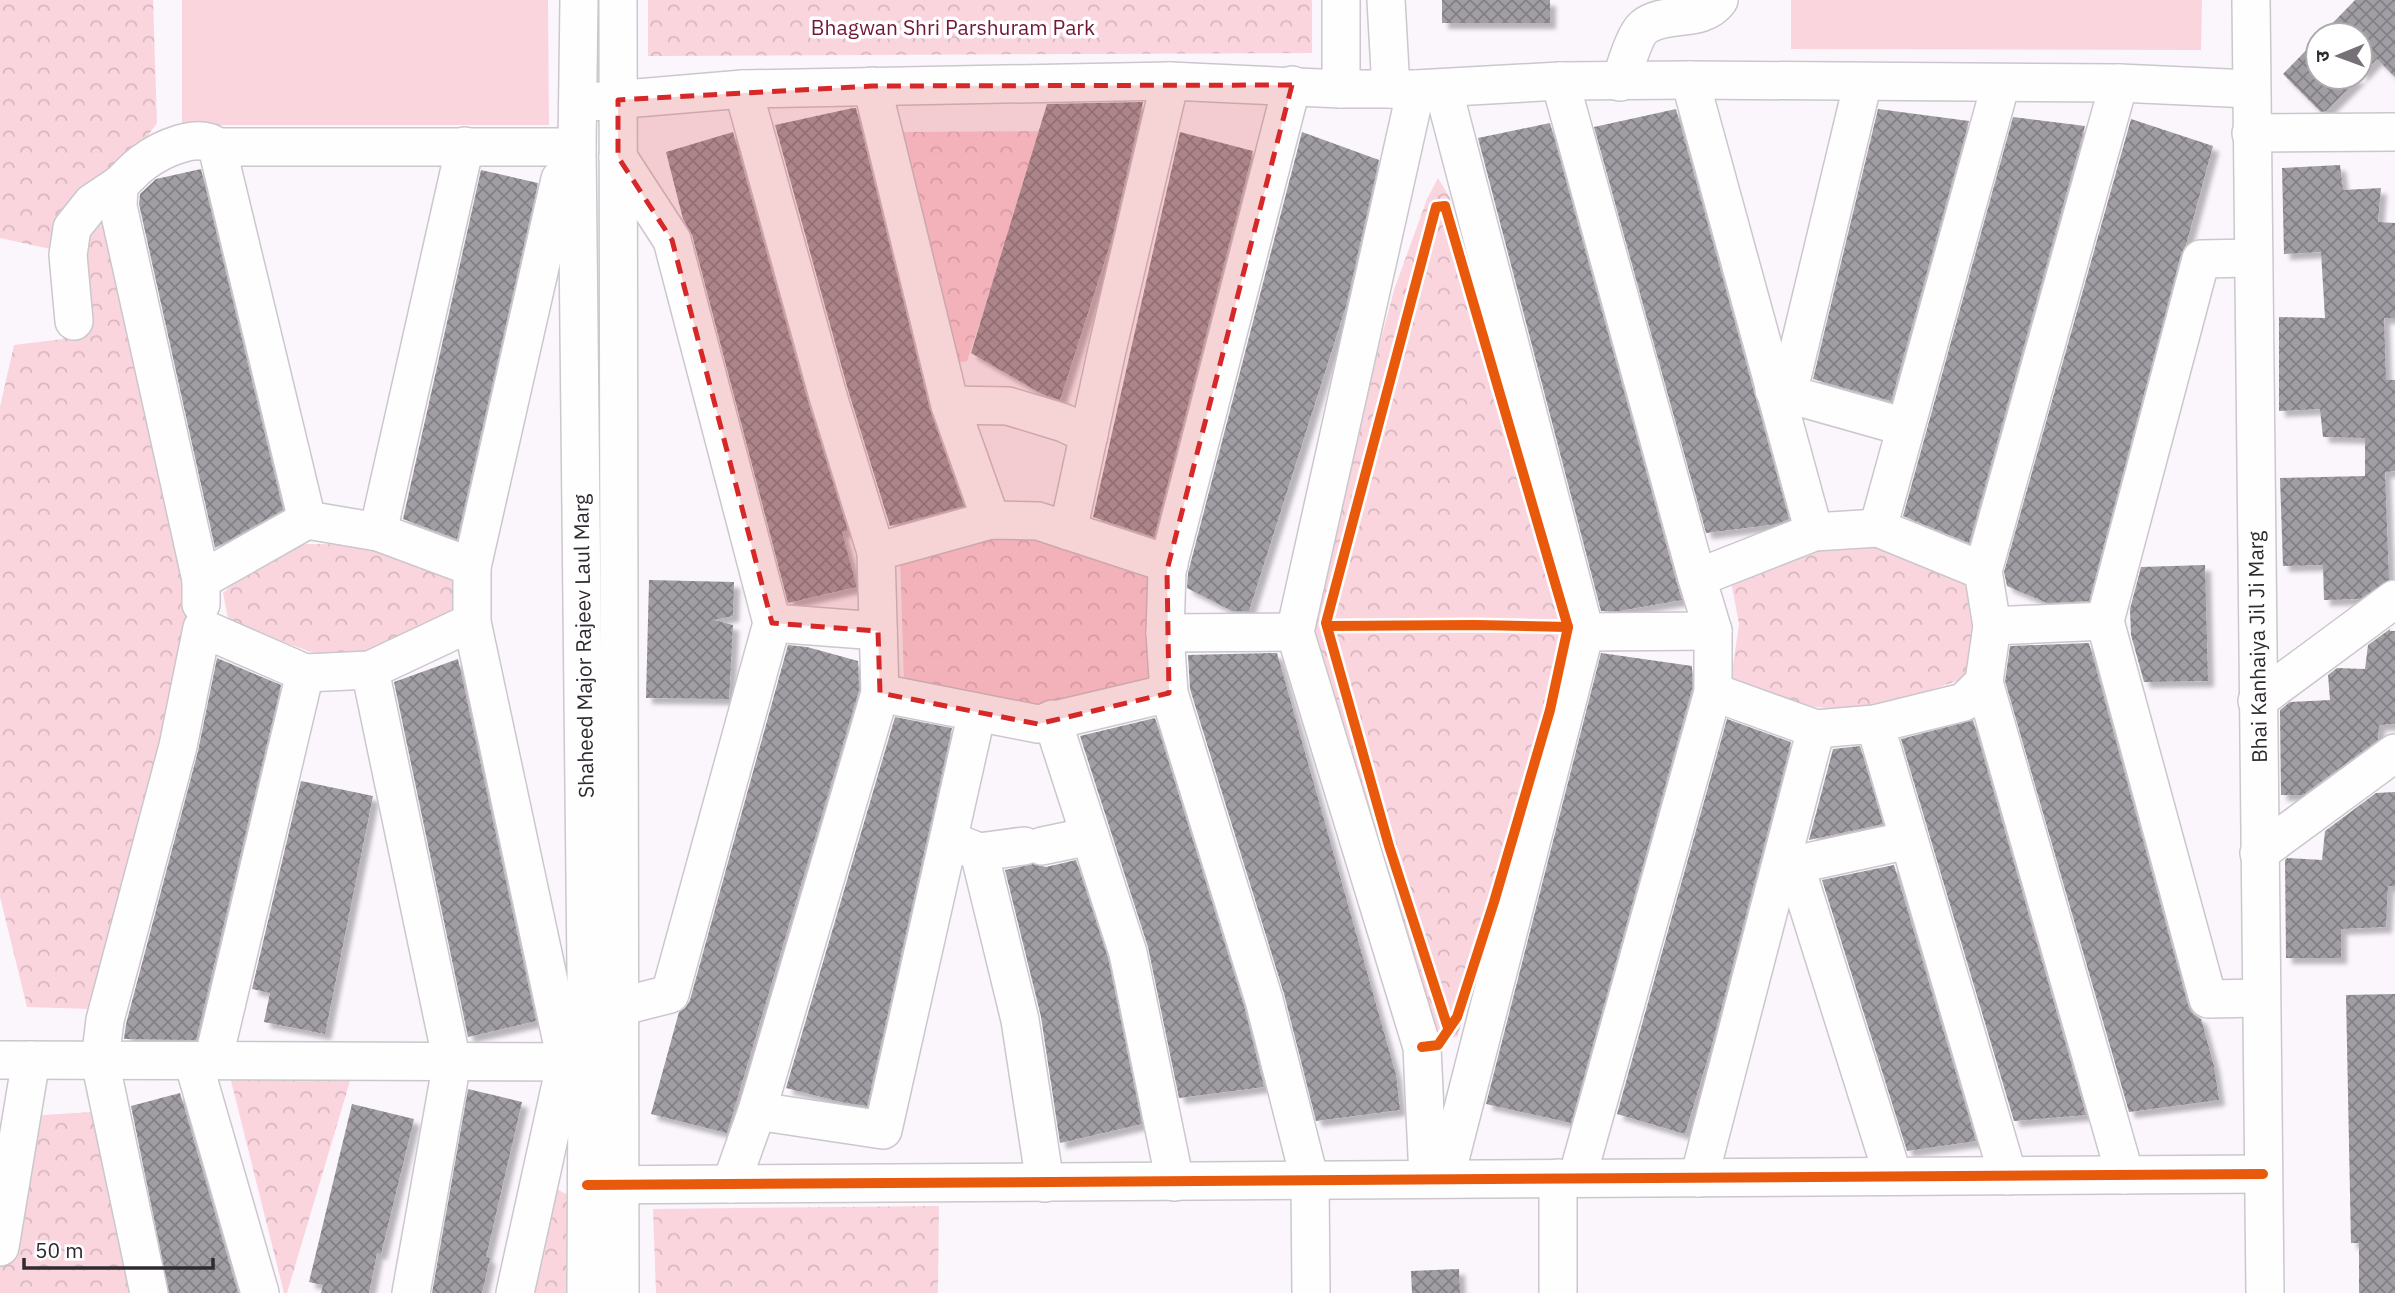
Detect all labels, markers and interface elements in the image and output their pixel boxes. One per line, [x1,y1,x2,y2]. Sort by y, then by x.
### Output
park label: Bhagwan Shri Parshuram Park [811,13,1095,41]
north arrow [2304,21,2374,91]
text: उ [2310,50,2334,62]
street label: Shaheed Major Rajeev Laul Marg [566,494,600,798]
street label: Bhai Kanhaiya Jil Ji Marg [2241,531,2273,763]
scale bar [24,1226,214,1270]
text: 50 m [35,1236,84,1264]

